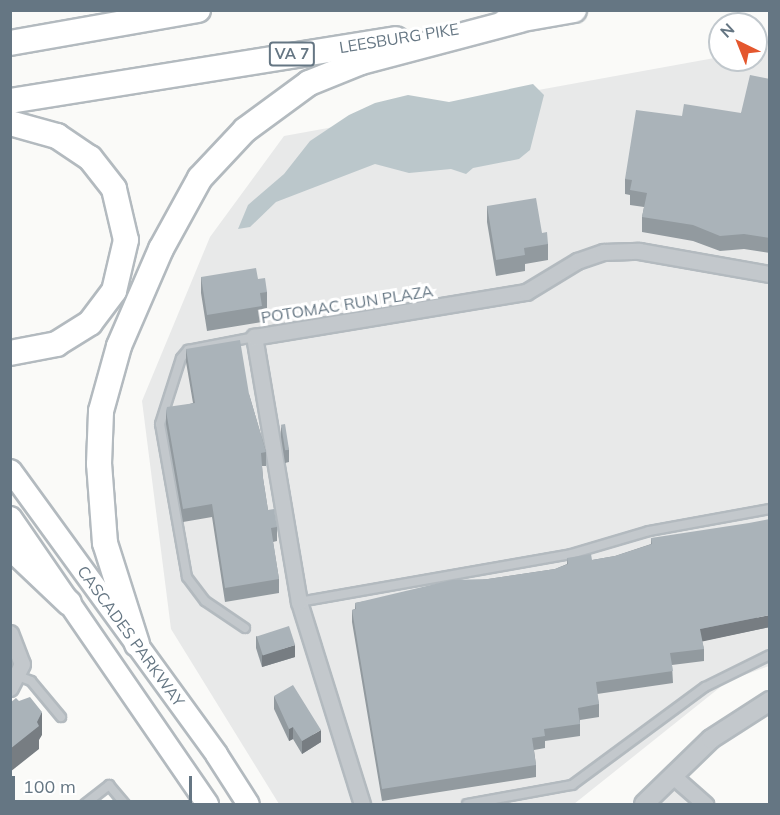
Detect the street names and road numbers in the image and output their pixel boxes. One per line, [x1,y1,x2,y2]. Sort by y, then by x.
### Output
street label: LEESBURG PIKE [338,19,460,57]
road number: VA 7 [268,42,316,66]
street label: POTOMAC RUN PLAZA [260,281,434,327]
street label: CASCADES PARKWAY [73,562,189,710]

